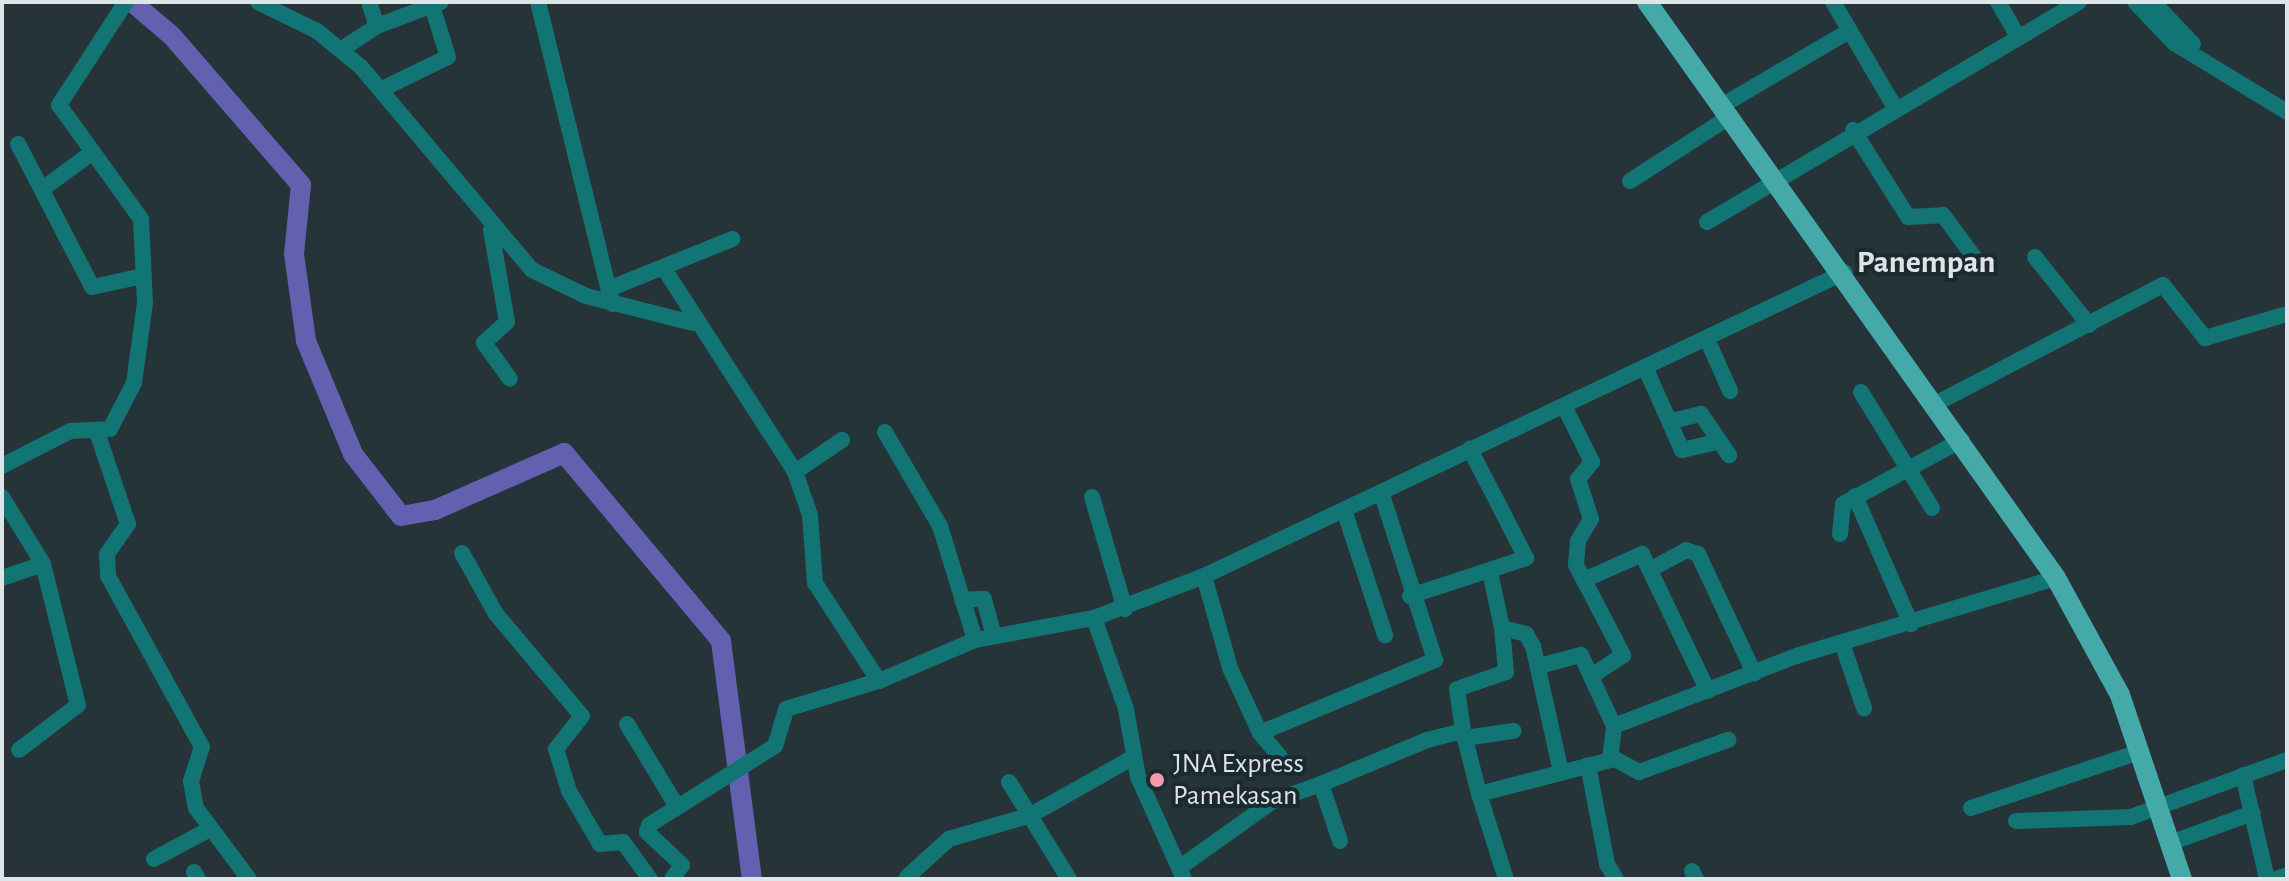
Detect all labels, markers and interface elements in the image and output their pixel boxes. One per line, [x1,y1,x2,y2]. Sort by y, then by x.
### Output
district label: Panempan [1857,243,1995,281]
place label: JNA Express Pamekasan [1173,747,1304,813]
marker: JNA Express Pamekasan [1148,771,1166,789]

